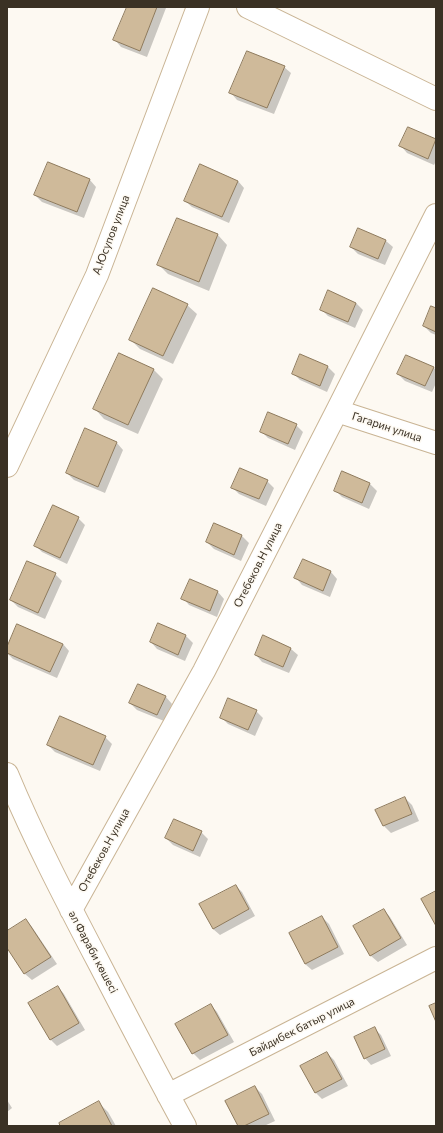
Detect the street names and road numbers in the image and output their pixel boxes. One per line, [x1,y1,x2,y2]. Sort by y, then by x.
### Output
street label: А.Юсупов улица [90,193,132,277]
street label: Гагарин улица [350,409,424,445]
street label: Отебеков.Н улица [231,520,285,610]
street label: Отебеков.Н улица [76,806,132,894]
street label: әл Фараби көшесі [66,908,120,996]
street label: Байдибек батыр улица [247,995,357,1059]

